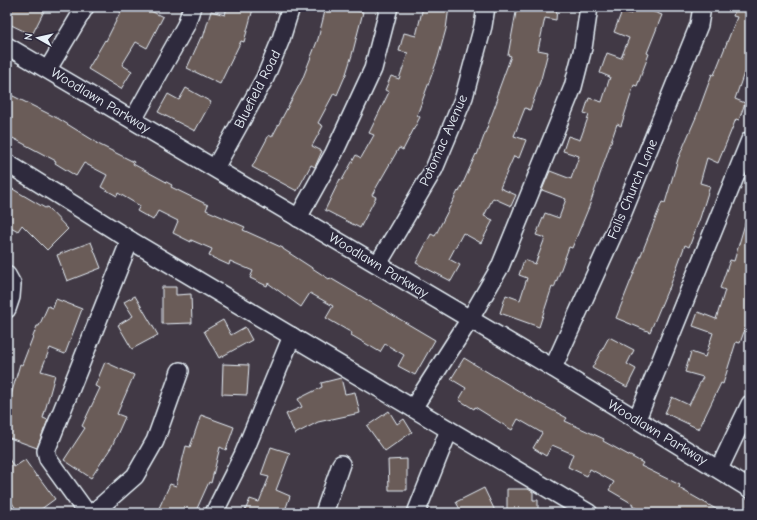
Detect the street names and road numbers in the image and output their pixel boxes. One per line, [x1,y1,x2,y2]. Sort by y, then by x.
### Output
street label: Bluefield Road [230,47,284,131]
street label: Woodlawn Parkway [48,64,154,137]
street label: Potomac Avenue [416,92,471,189]
street label: Falls Church Lane [604,137,661,242]
street label: Woodlawn Parkway [326,229,432,302]
street label: Woodlawn Parkway [605,396,711,469]

